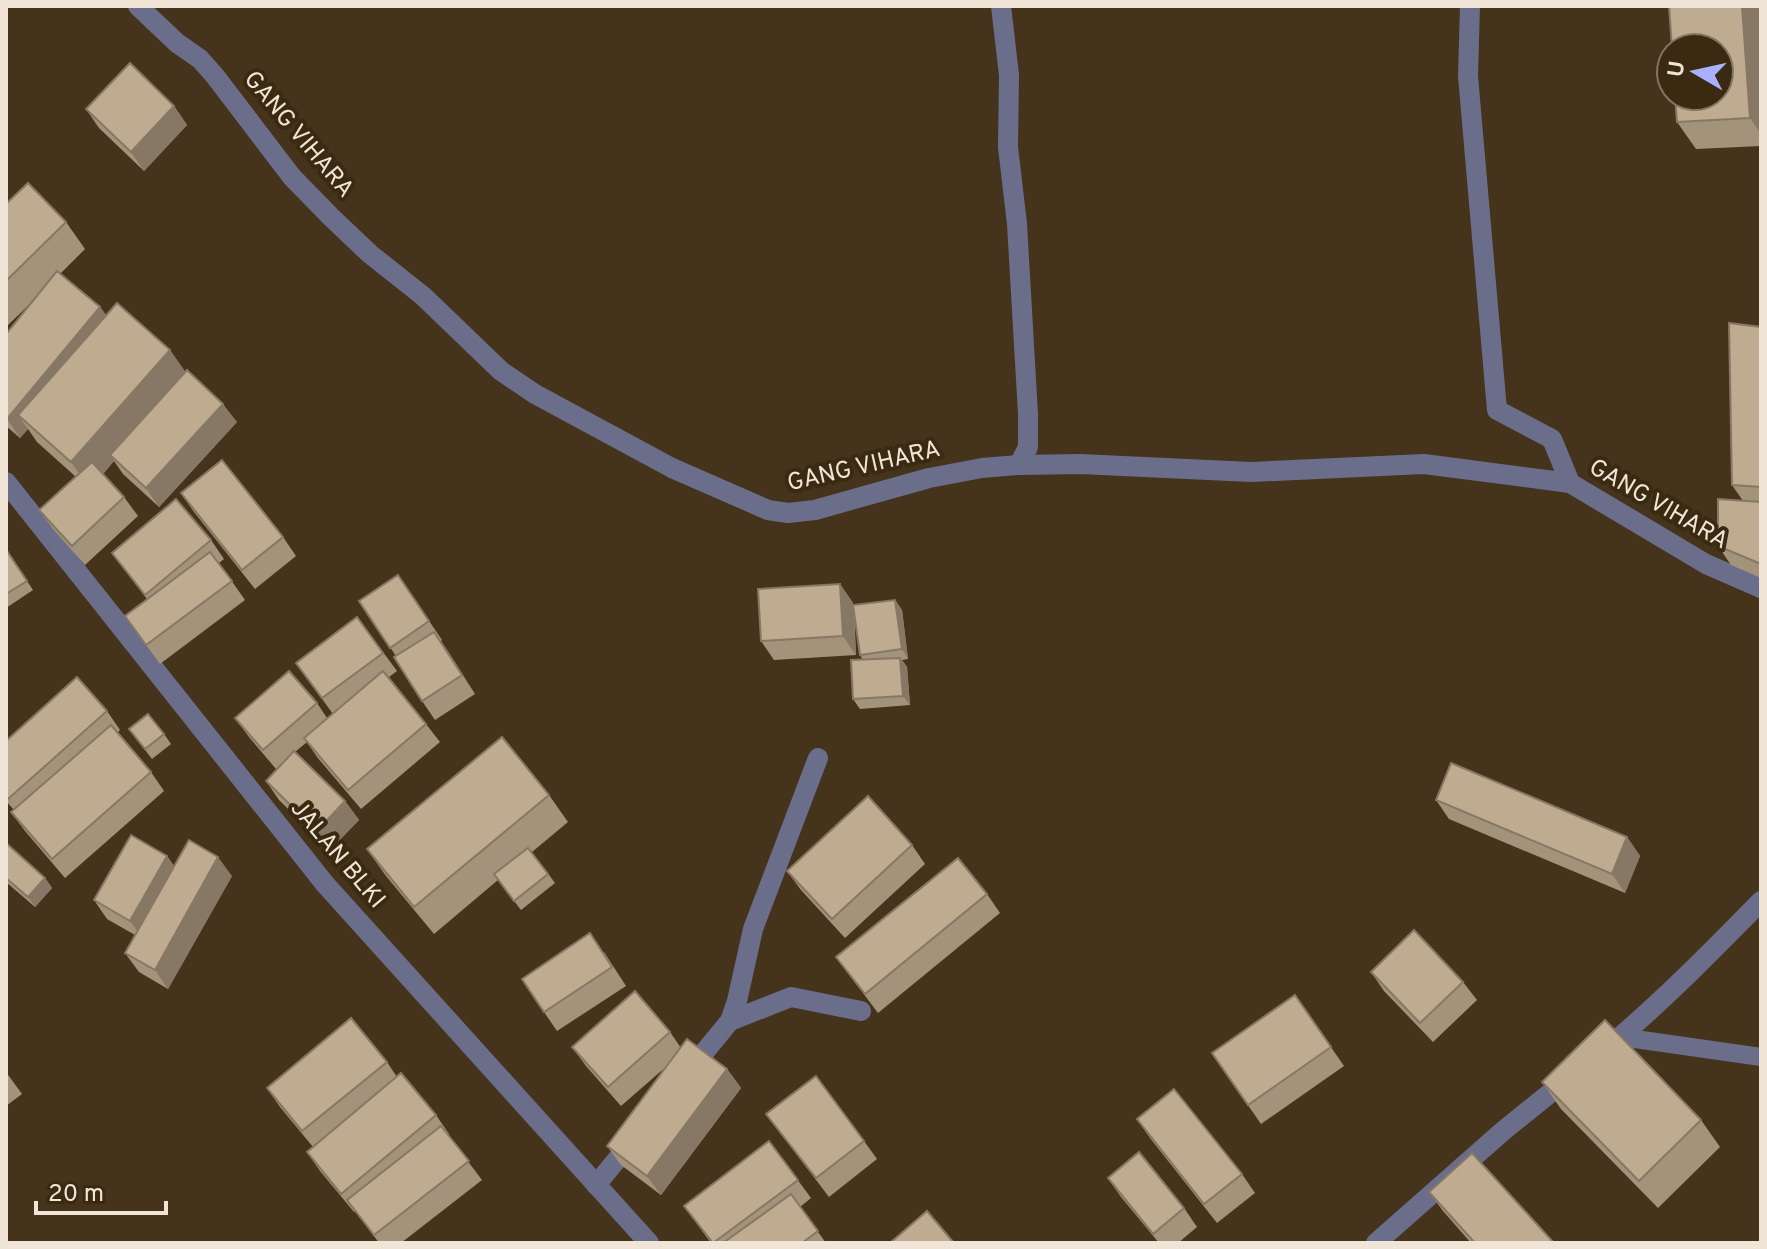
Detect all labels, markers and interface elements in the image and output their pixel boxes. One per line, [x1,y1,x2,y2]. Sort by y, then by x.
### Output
north arrow [1655,32,1735,112]
text: U [1663,59,1692,79]
street label: GANG VIHARA [236,66,360,204]
street label: GANG VIHARA [785,435,943,499]
street label: GANG VIHARA [1583,453,1733,557]
street label: JALAN BLKI [283,795,391,915]
scale bar [36,1165,166,1215]
text: 20 m [48,1180,104,1210]

